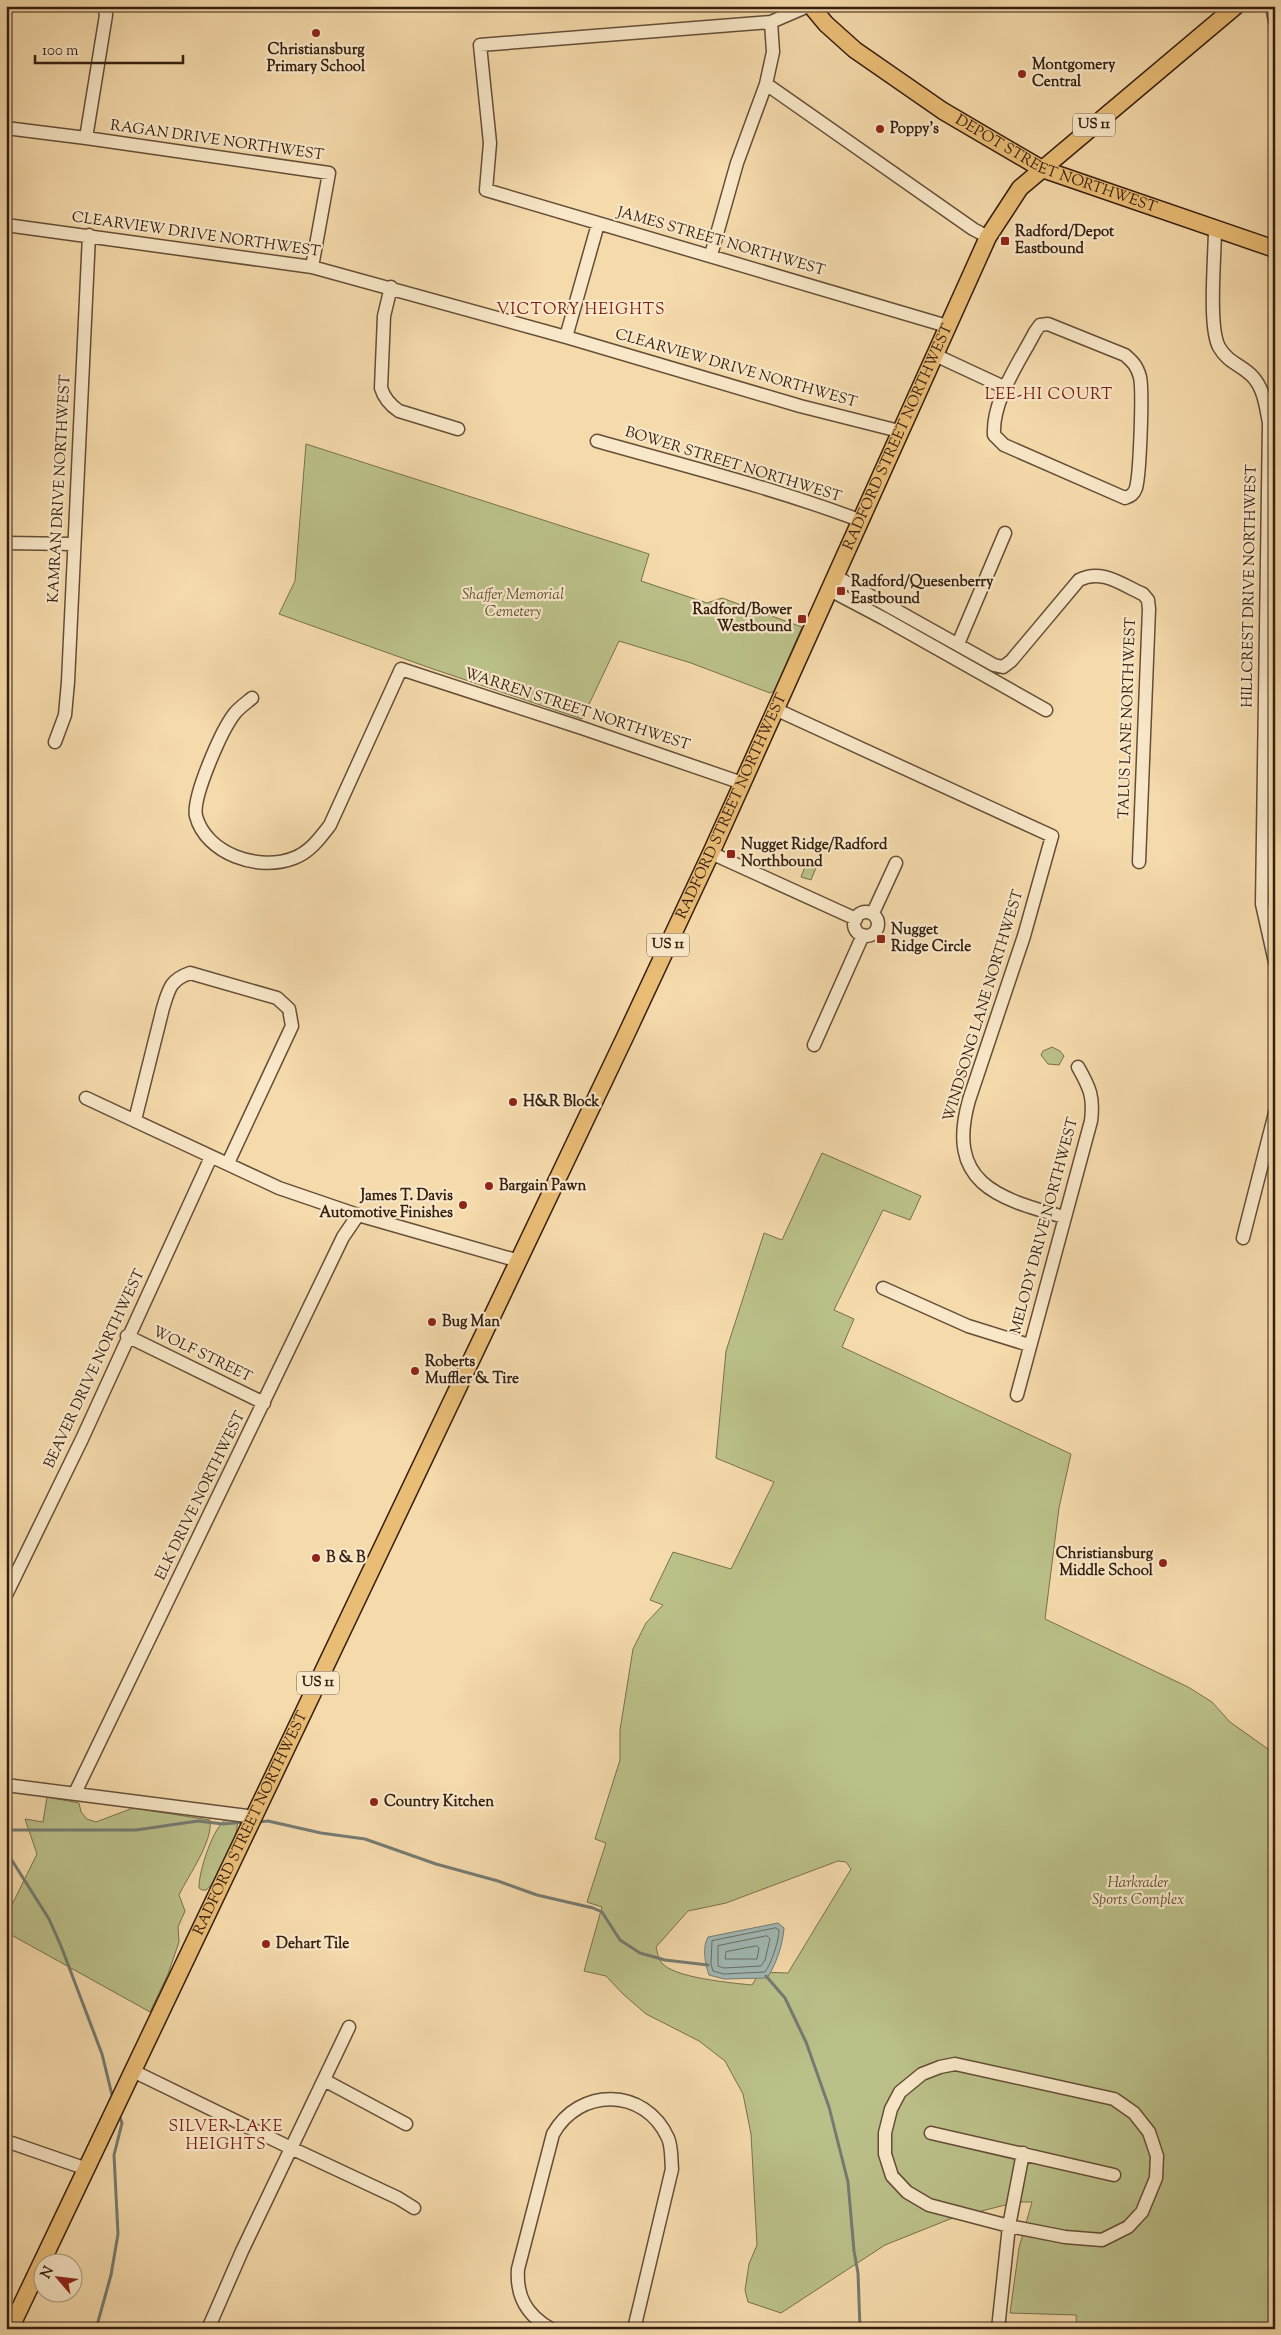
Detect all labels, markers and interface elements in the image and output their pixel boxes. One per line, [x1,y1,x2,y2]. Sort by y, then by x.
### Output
marker: Christiansburg Primary School [310,27,322,39]
scale bar [35,32,182,64]
place label: Christiansburg Primary School [267,40,366,78]
text: 100 m [42,41,79,62]
place label: Montgomery Central [1032,55,1116,93]
marker: Montgomery Central [1016,68,1028,80]
street label: DEPOT STREET NORTHWEST [951,110,1160,218]
road number: US 11 [1073,114,1115,136]
street label: RAGAN DRIVE NORTHWEST [109,116,326,166]
place label: Poppy's [890,119,939,140]
marker: Poppy's [874,123,886,135]
street label: JAMES STREET NORTHWEST [614,202,828,282]
street label: CLEARVIEW DRIVE NORTHWEST [70,207,322,263]
place label: Radford/Depot Eastbound [1015,222,1115,260]
marker: Radford/Depot Eastbound [999,235,1011,247]
district label: VICTORY HEIGHTS [496,299,666,322]
street label: RADFORD STREET NORTHWEST [838,320,958,554]
street label: CLEARVIEW DRIVE NORTHWEST [612,324,860,414]
street label: KAMRAN DRIVE NORTHWEST [44,374,76,604]
district label: LEE-HI COURT [985,384,1113,407]
street label: BOWER STREET NORTHWEST [622,422,844,508]
street label: HILLCREST DRIVE NORTHWEST [1237,464,1263,708]
place label: Radford/Quesenberry Eastbound [851,572,994,610]
park label: Shaffer Memorial Cemetery [462,585,564,623]
marker: Radford/Quesenberry Eastbound [835,585,847,597]
place label: Radford/Bower Westbound [692,600,793,638]
marker: Radford/Bower Westbound [796,613,808,625]
street label: TALUS LANE NORTHWEST [1114,616,1142,819]
street label: WARREN STREET NORTHWEST [461,663,693,757]
street label: RADFORD STREET NORTHWEST [671,690,792,923]
place label: Nugget Ridge/Radford Northbound [741,835,888,873]
marker: Nugget Ridge/Radford Northbound [725,848,737,860]
street label: WINDSONG LANE NORTHWEST [939,887,1029,1125]
place label: Nugget Ridge Circle [891,920,971,958]
marker: Nugget Ridge Circle [875,933,887,945]
road number: US 11 [647,934,689,956]
place label: H&R Block [523,1092,600,1113]
marker: H&R Block [507,1096,519,1108]
street label: MELODY DRIVE NORTHWEST [1006,1115,1084,1337]
place label: Bargain Pawn [499,1176,587,1197]
marker: Bargain Pawn [483,1180,495,1192]
place label: James T. Davis Automotive Finishes [319,1186,453,1224]
marker: James T. Davis Automotive Finishes [457,1199,469,1211]
street label: BEAVER DRIVE NORTHWEST [40,1266,151,1472]
place label: Bug Man [442,1312,500,1333]
marker: Bug Man [426,1316,438,1328]
street label: WOLF STREET [149,1322,256,1388]
place label: Roberts Muffler & Tire [425,1352,519,1390]
marker: Roberts Muffler & Tire [409,1365,421,1377]
street label: ELK DRIVE NORTHWEST [151,1407,251,1584]
place label: Christiansburg Middle School [1056,1544,1154,1582]
place label: B & B [326,1548,366,1569]
marker: B & B [310,1552,322,1564]
marker: Christiansburg Middle School [1157,1557,1169,1569]
road number: US 11 [297,1672,339,1695]
street label: RADFORD STREET NORTHWEST [188,1707,313,1939]
place label: Country Kitchen [384,1792,494,1813]
marker: Country Kitchen [368,1796,380,1808]
park label: Harkrader Sports Complex [1092,1873,1184,1911]
place label: Dehart Tile [276,1934,349,1955]
marker: Dehart Tile [260,1938,272,1950]
district label: SILVER LAKE HEIGHTS [169,2116,283,2157]
north arrow [32,2252,82,2302]
text: N [37,2263,60,2282]

